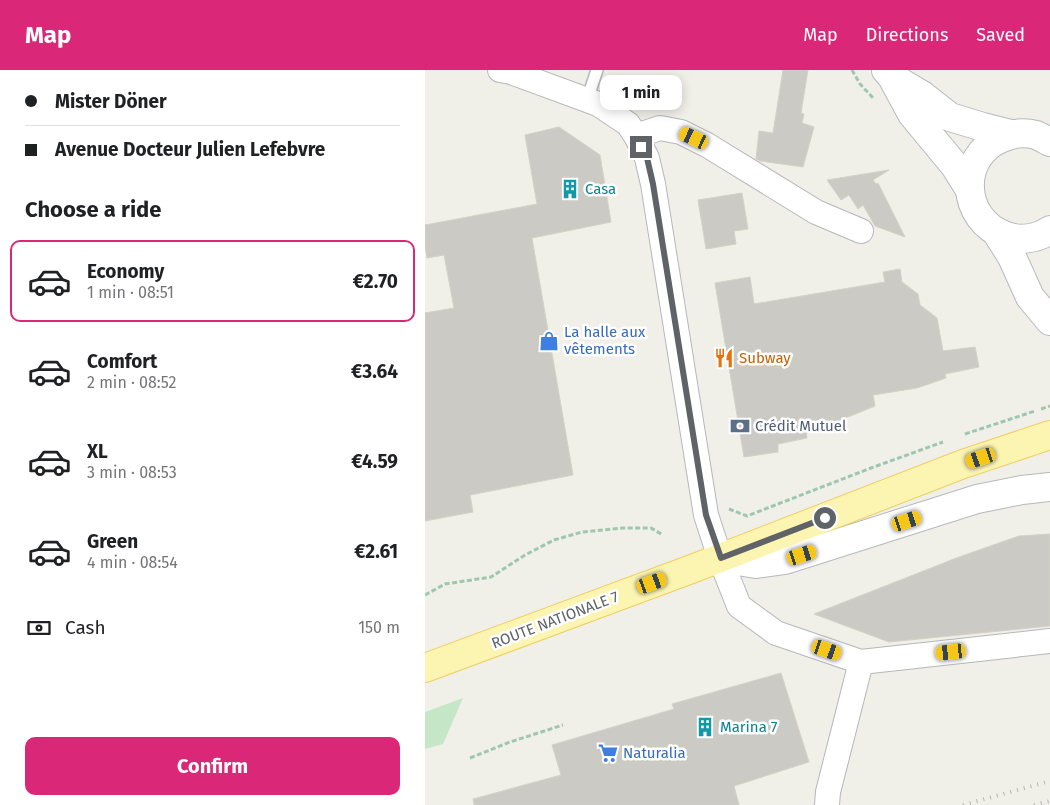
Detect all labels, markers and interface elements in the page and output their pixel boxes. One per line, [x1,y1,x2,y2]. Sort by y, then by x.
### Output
text: Map [25,21,71,49]
text: Map [803,24,838,46]
text: Directions [866,24,948,46]
text: Saved [976,24,1025,46]
callout: 1 min [600,75,682,110]
text: 1 min [622,83,660,102]
text: Mister Döner [55,90,167,113]
car [677,125,710,151]
route end [630,136,652,158]
text: Avenue Docteur Julien Lefebvre [55,138,325,161]
building icon: Casa [559,178,581,200]
place label: Casa [585,180,616,198]
text: Choose a ride [25,196,161,223]
icon: car [27,259,72,304]
text: Economy [87,260,164,283]
text: €2.70 [353,270,398,293]
text: 1 min · 08:51 [87,283,174,302]
place label: La halle aux vêtements [564,323,646,358]
shop icon: La halle aux vêtements [538,330,560,352]
restaurant icon: Subway [713,347,735,369]
icon: car [27,349,72,394]
place label: Subway [739,349,791,367]
text: Comfort [87,350,157,373]
text: €3.64 [351,360,398,383]
text: 2 min · 08:52 [87,373,176,392]
bank icon: Crédit Mutuel [729,415,751,437]
place label: Crédit Mutuel [755,417,847,435]
icon: car [27,439,72,484]
text: XL [87,440,108,463]
car [964,446,997,470]
text: €4.59 [351,450,398,473]
text: 3 min · 08:53 [87,463,177,482]
route start [814,507,836,529]
car [890,509,923,533]
icon: car [27,529,72,574]
text: Green [87,530,138,553]
text: €2.61 [354,540,398,563]
car [785,543,818,567]
text: 4 min · 08:54 [87,553,178,572]
car [635,571,668,595]
street label: ROUTE NATIONALE 7 [489,587,621,653]
icon: cash [25,614,53,642]
text: Cash [65,616,106,639]
text: 150 m [358,618,400,637]
car [810,638,843,662]
car [935,643,966,661]
building icon: Marina 7 [694,716,716,738]
place label: Marina 7 [720,718,778,736]
button: Confirm [25,737,400,795]
supermarket icon: Naturalia [597,742,619,764]
place label: Naturalia [623,744,686,762]

